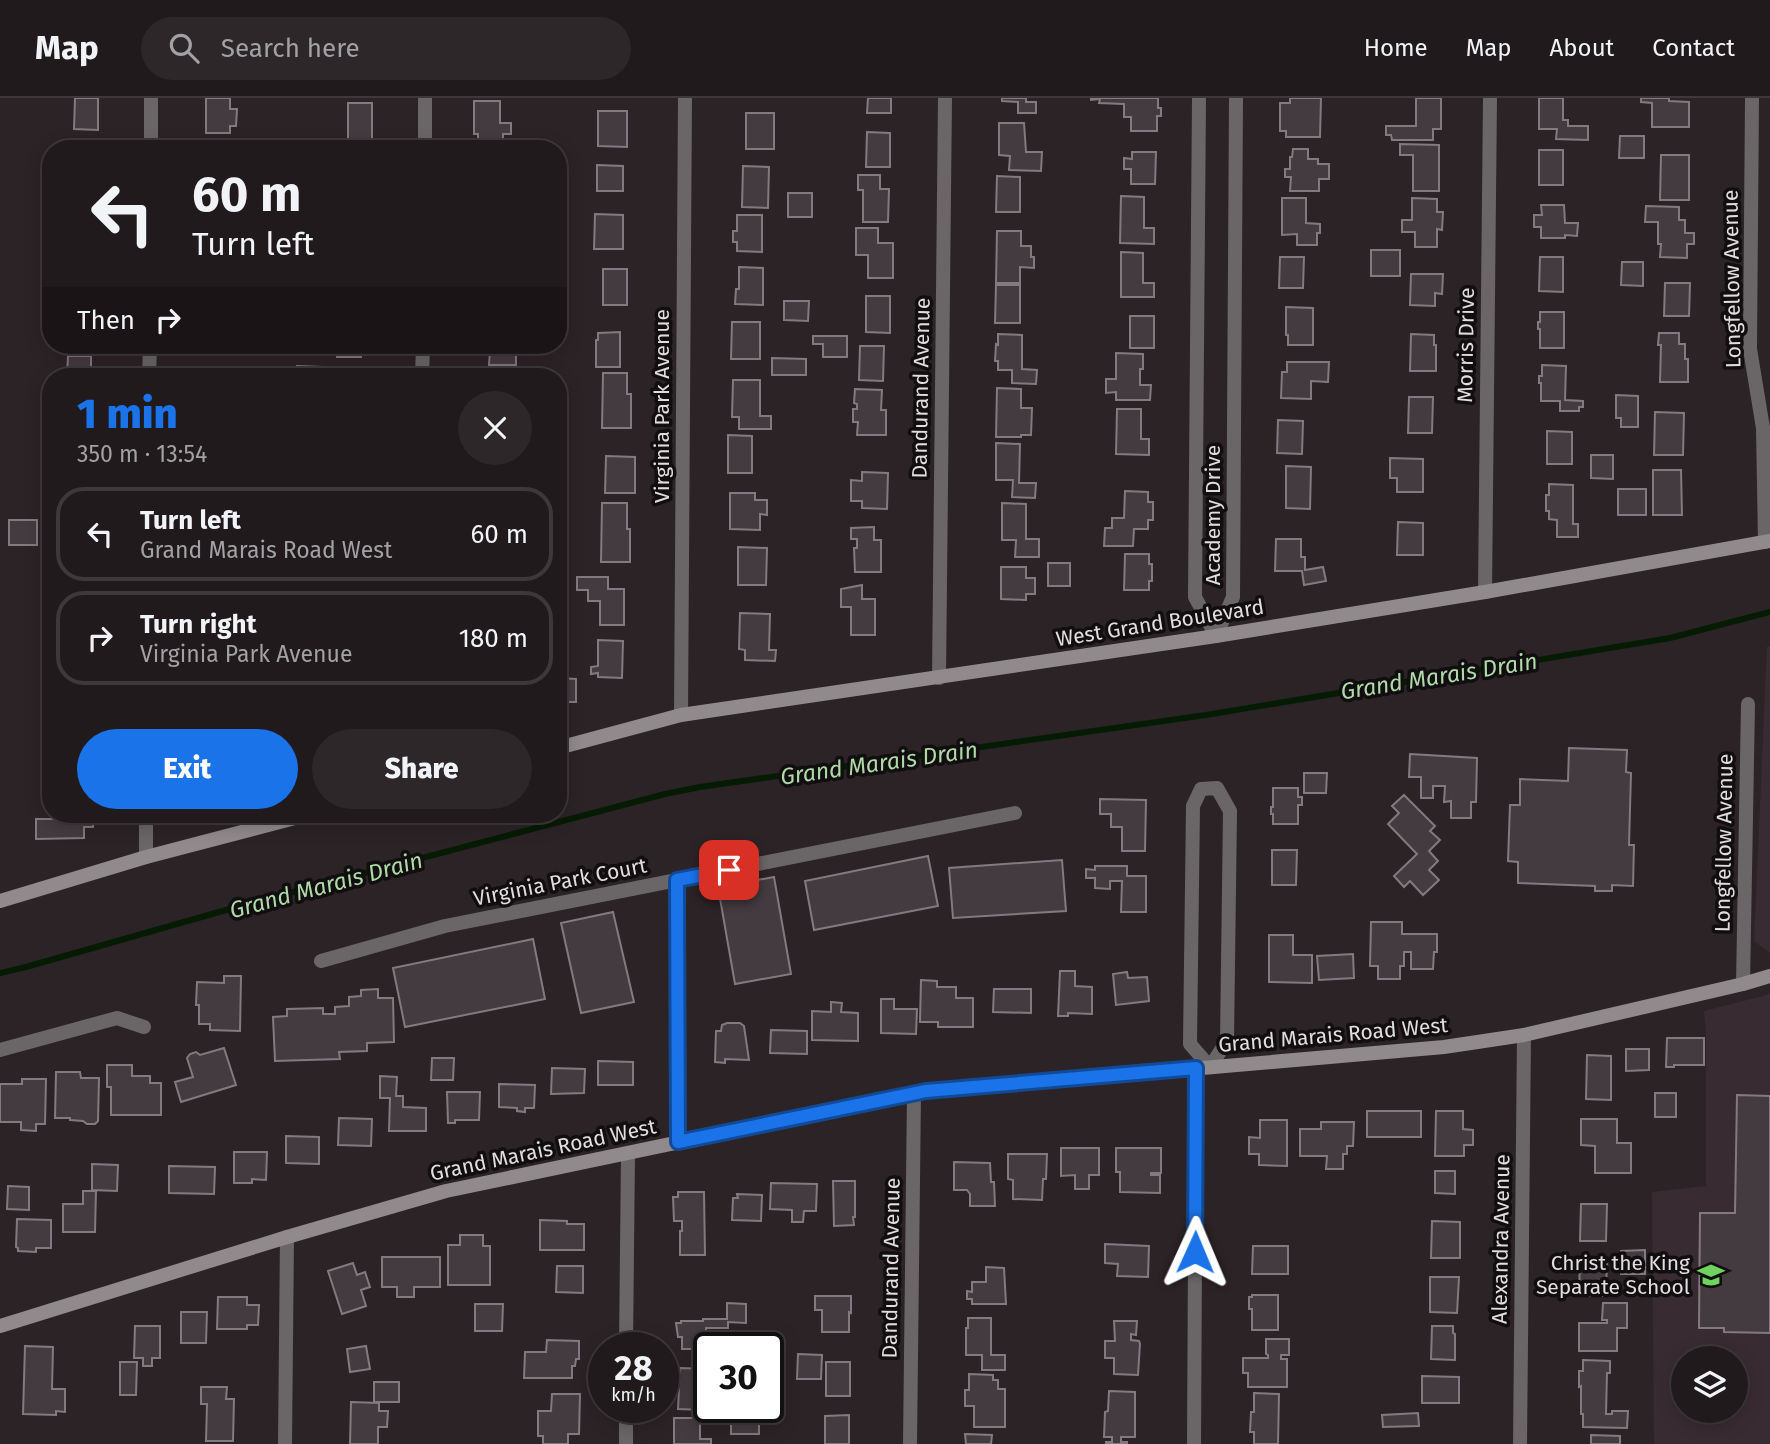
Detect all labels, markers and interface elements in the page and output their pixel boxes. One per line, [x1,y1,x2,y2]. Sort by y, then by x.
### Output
search box [141,17,631,80]
text: Map [35,28,99,68]
icon: search [165,29,203,67]
text: Search here [221,33,360,64]
text: Home [1364,34,1428,62]
text: Map [1466,34,1512,62]
text: About [1550,34,1614,62]
text: Contact [1652,34,1735,62]
text: 60 m [192,165,301,224]
icon: left [77,168,168,259]
street label: Longfellow Avenue [1717,190,1747,368]
text: Turn left [192,225,314,263]
street label: Morris Drive [1452,287,1480,403]
street label: Dandurand Avenue [906,297,936,479]
icon: right [149,301,187,339]
text: Then [77,305,135,336]
street label: Virginia Park Avenue [649,309,675,503]
text: 1 min [77,389,178,439]
button: close [458,391,532,465]
text: 350 m · 13:54 [77,440,207,468]
street label: Academy Drive [1200,445,1226,585]
text: Turn left [140,505,241,536]
icon: left [81,515,119,553]
text: 60 m [470,519,528,550]
text: Grand Marais Road West [140,536,392,564]
street label: West Grand Boulevard [1054,594,1266,652]
text: Turn right [140,609,257,640]
icon: right [81,619,119,657]
text: 180 m [459,623,528,654]
text: Virginia Park Avenue [140,640,353,668]
water label: Grand Marais Drain [1339,647,1539,705]
button: Exit [77,729,298,809]
button: Share [312,729,532,809]
water label: Grand Marais Drain [779,735,979,791]
street label: Longfellow Avenue [1709,754,1739,932]
pin [699,840,759,900]
water label: Grand Marais Drain [226,846,426,924]
icon: arrive [710,851,748,889]
street label: Virginia Park Court [471,852,649,912]
street label: Grand Marais Road West [1217,1012,1449,1058]
street label: Grand Marais Road West [428,1113,659,1187]
street label: Alexandra Avenue [1487,1154,1515,1324]
street label: Dandurand Avenue [876,1177,906,1359]
position arrow [1158,1215,1232,1289]
place label: Christ the King Separate School [1536,1250,1690,1300]
school or university icon: Christ the King Separate School [1696,1260,1726,1290]
speed limit sign: 30 [693,1332,784,1423]
map controls [1671,1346,1748,1423]
button: layers [1671,1346,1748,1423]
text: 28 [614,1347,653,1389]
text: km/h [611,1384,656,1406]

